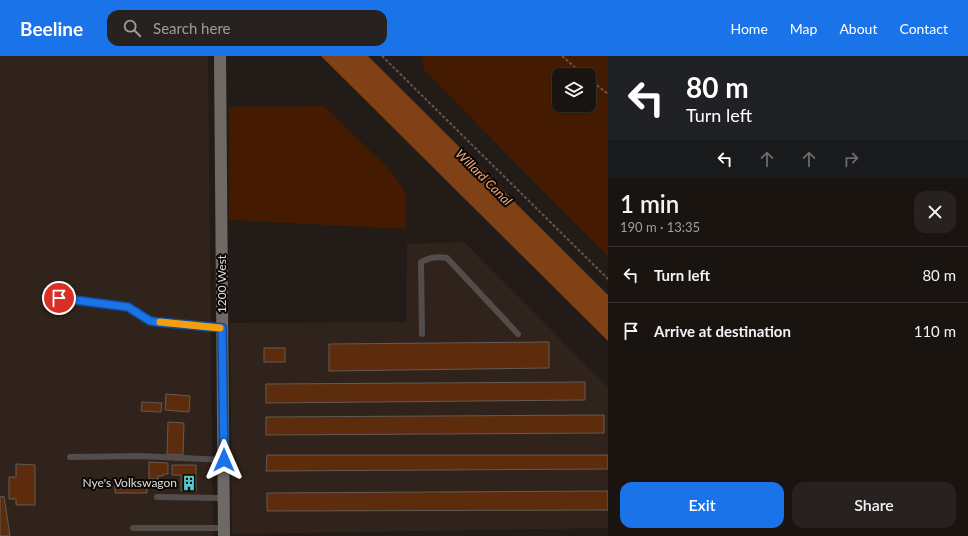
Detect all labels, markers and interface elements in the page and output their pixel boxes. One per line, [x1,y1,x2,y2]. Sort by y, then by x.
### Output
search box [107,10,387,46]
text: Beeline [20,17,83,40]
icon: search [121,17,143,39]
text: Search here [153,19,230,37]
text: Home [730,20,768,37]
text: Map [790,20,817,37]
text: About [839,20,877,37]
text: Contact [899,20,948,37]
map controls [552,68,596,112]
button: layers [552,68,596,112]
text: 80 m [686,70,749,104]
icon: left [620,72,672,124]
text: Turn left [686,104,752,126]
water label: Willard Canal [452,145,516,209]
icon: left [714,148,736,170]
icon: ahead [756,148,778,170]
icon: ahead [798,148,820,170]
icon: right [840,148,862,170]
text: 1 min [620,189,679,218]
button: close [914,191,956,233]
text: 190 m · 13:35 [620,219,700,235]
street label: 1200 West [214,254,229,313]
icon: left [620,264,642,286]
text: Turn left [654,266,710,284]
text: 80 m [922,266,956,284]
pin [42,281,76,315]
icon: arrive [48,287,70,309]
icon: arrive [620,320,642,342]
text: Arrive at destination [654,322,791,340]
text: 110 m [914,322,956,340]
position arrow [203,439,245,481]
building icon: Nye's Volkswagon [180,474,198,492]
place label: Nye's Volkswagon [83,475,177,490]
button: Exit [620,482,784,528]
button: Share [792,482,956,528]

